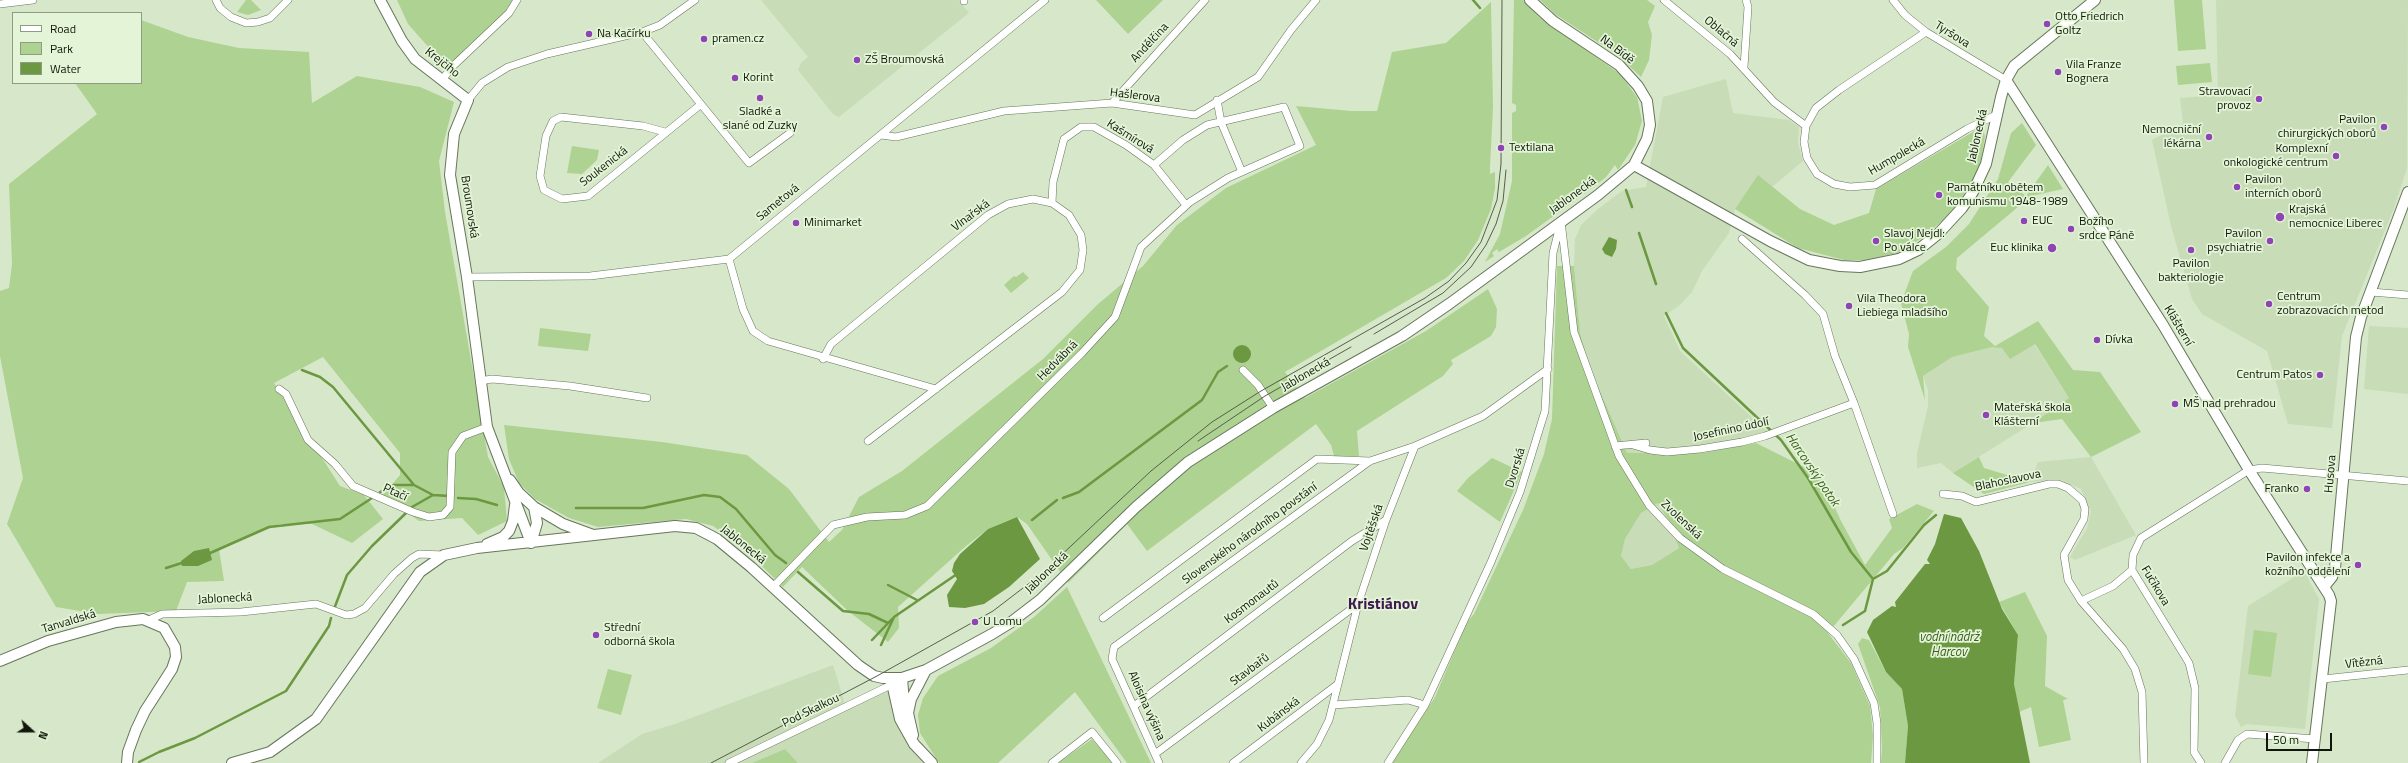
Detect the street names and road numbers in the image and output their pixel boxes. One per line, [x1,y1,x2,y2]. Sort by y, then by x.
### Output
street label: Oblačná [1701,13,1741,51]
street label: Tyršova [1932,19,1972,51]
street label: Andělčina [1128,20,1172,66]
street label: Na Bídě [1597,32,1637,68]
street label: Krejčího [422,45,462,81]
street label: Hašlerova [1109,86,1161,106]
street label: Jablonecká [1965,108,1991,164]
street label: Kašmírová [1104,117,1156,157]
street label: Humpolecká [1866,135,1928,179]
street label: Soukenická [577,144,631,190]
street label: Jablonecká [1547,174,1599,218]
street label: Broumovská [457,175,481,239]
street label: Sametová [754,181,802,225]
street label: Vlnařská [949,197,993,235]
street label: Klášterní [2160,303,2196,349]
street label: Hedvábná [1035,338,1081,384]
street label: Jablonecká [1279,355,1333,395]
street label: Josefinino údolí [1692,415,1770,445]
street label: Dvorská [1503,446,1529,490]
street label: Husova [2322,454,2340,494]
street label: Blahoslavova [1974,467,2042,495]
street label: Slovenského národního povstání [1180,480,1320,588]
street label: Ptačí [381,481,409,505]
street label: Zvolenská [1657,497,1705,543]
street label: Vojtěšská [1357,503,1387,553]
street label: Jablonecká [717,522,769,568]
street label: Jablonecká [1022,549,1072,597]
street label: Fučíkova [2138,563,2172,609]
street label: Kosmonautů [1222,577,1282,627]
street label: Jablonecká [197,590,253,608]
street label: Tanvaldská [40,607,98,637]
street label: Stavbařů [1228,651,1272,689]
street label: Vítězná [2344,654,2384,672]
street label: Aloisina výšina [1124,669,1168,743]
street label: Pod Skalkou [780,691,842,731]
street label: Kubánská [1255,694,1303,736]

